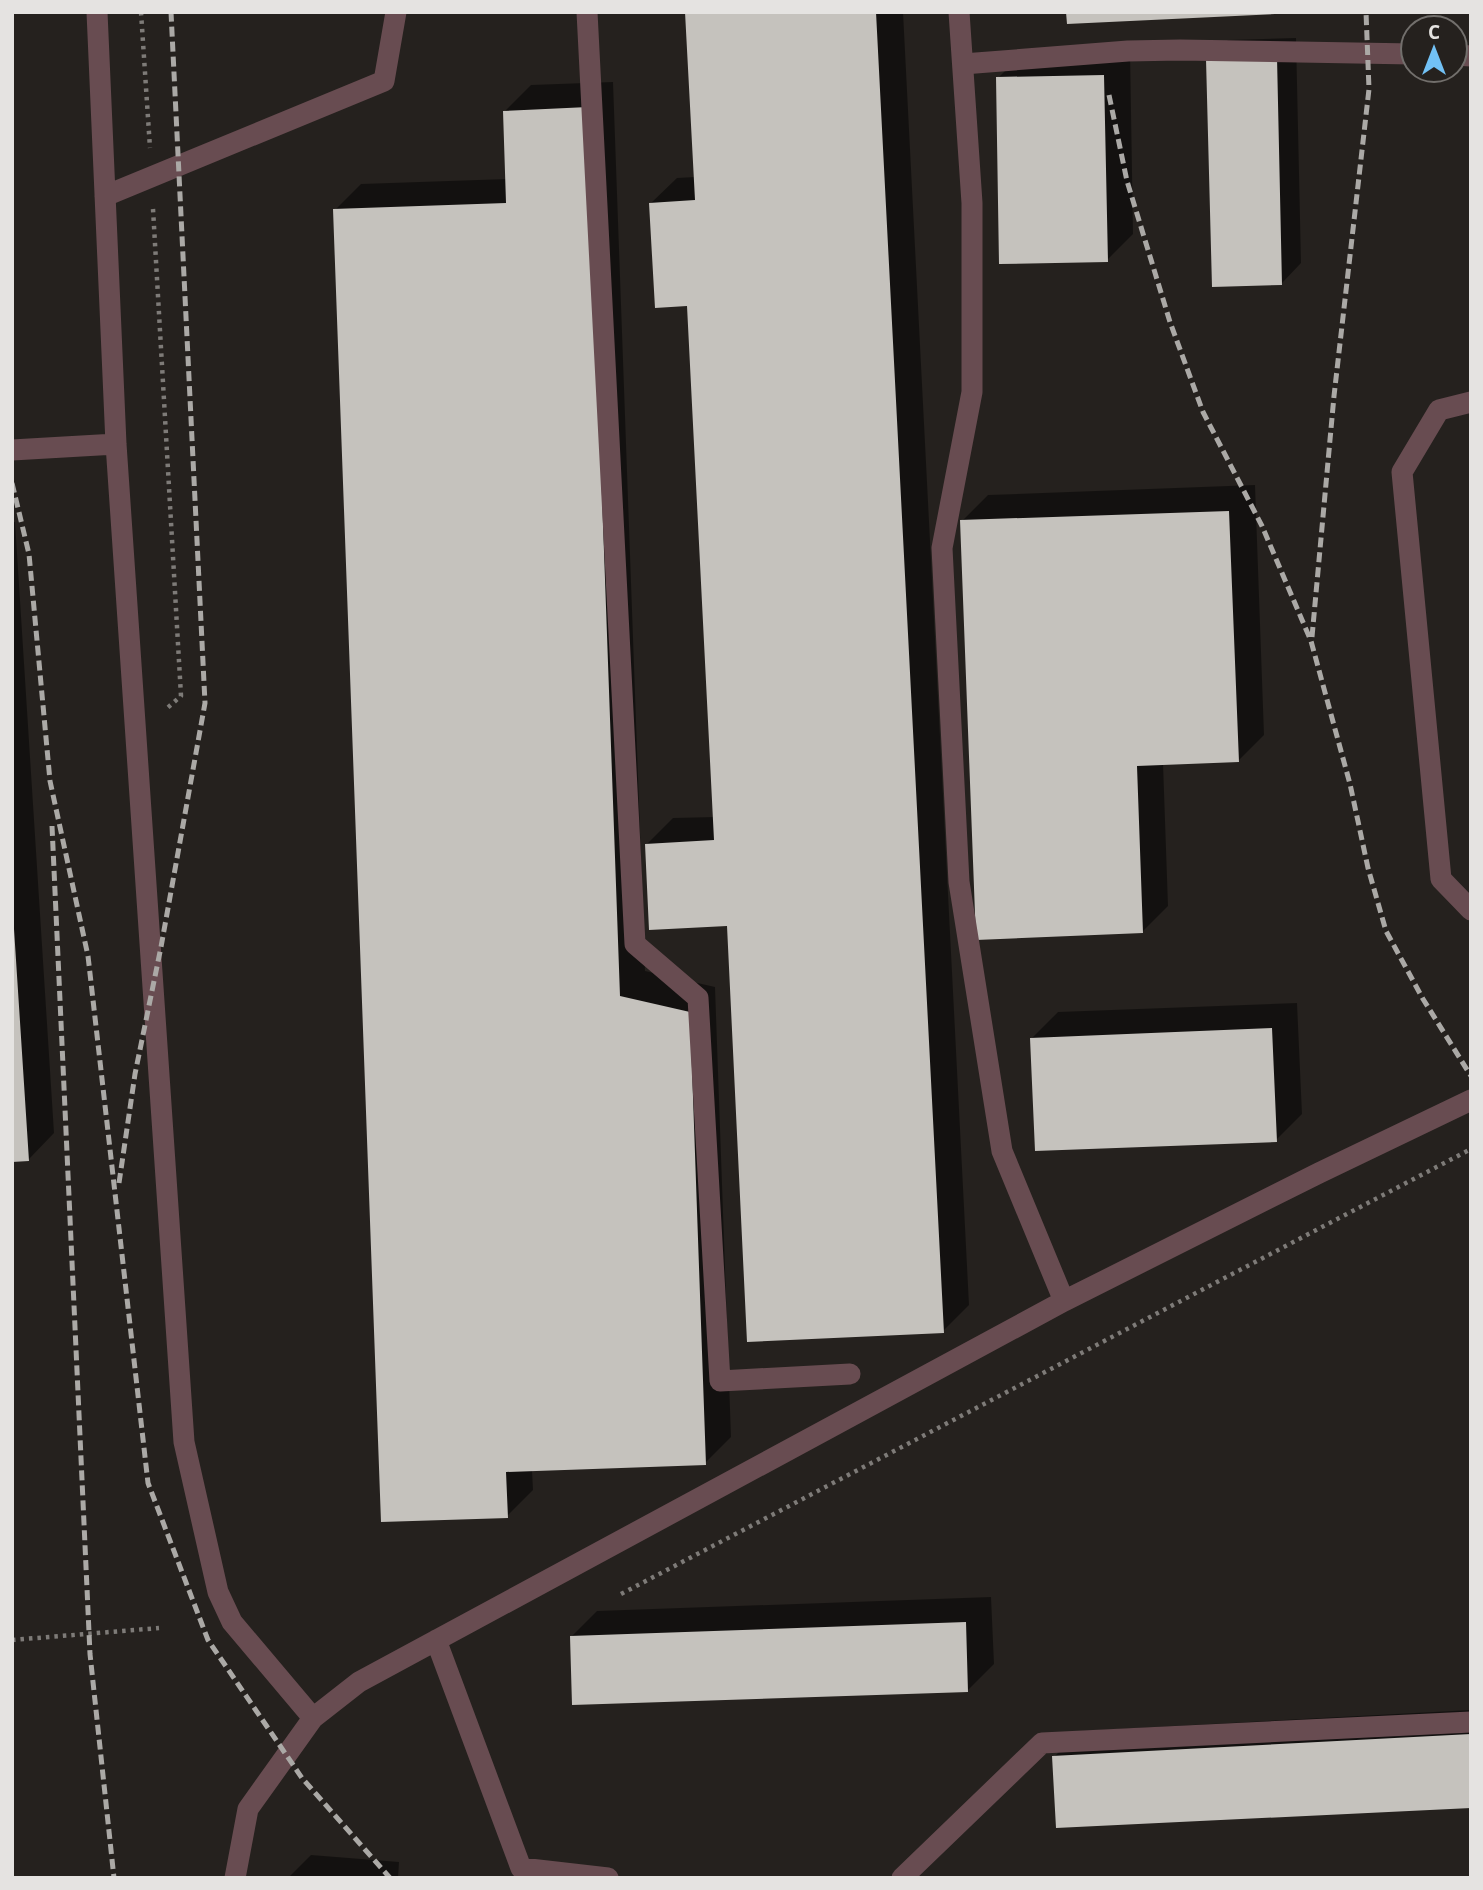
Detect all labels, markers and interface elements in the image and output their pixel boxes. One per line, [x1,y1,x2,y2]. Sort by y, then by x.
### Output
north arrow [1399,14,1469,84]
text: С [1428,19,1440,45]

